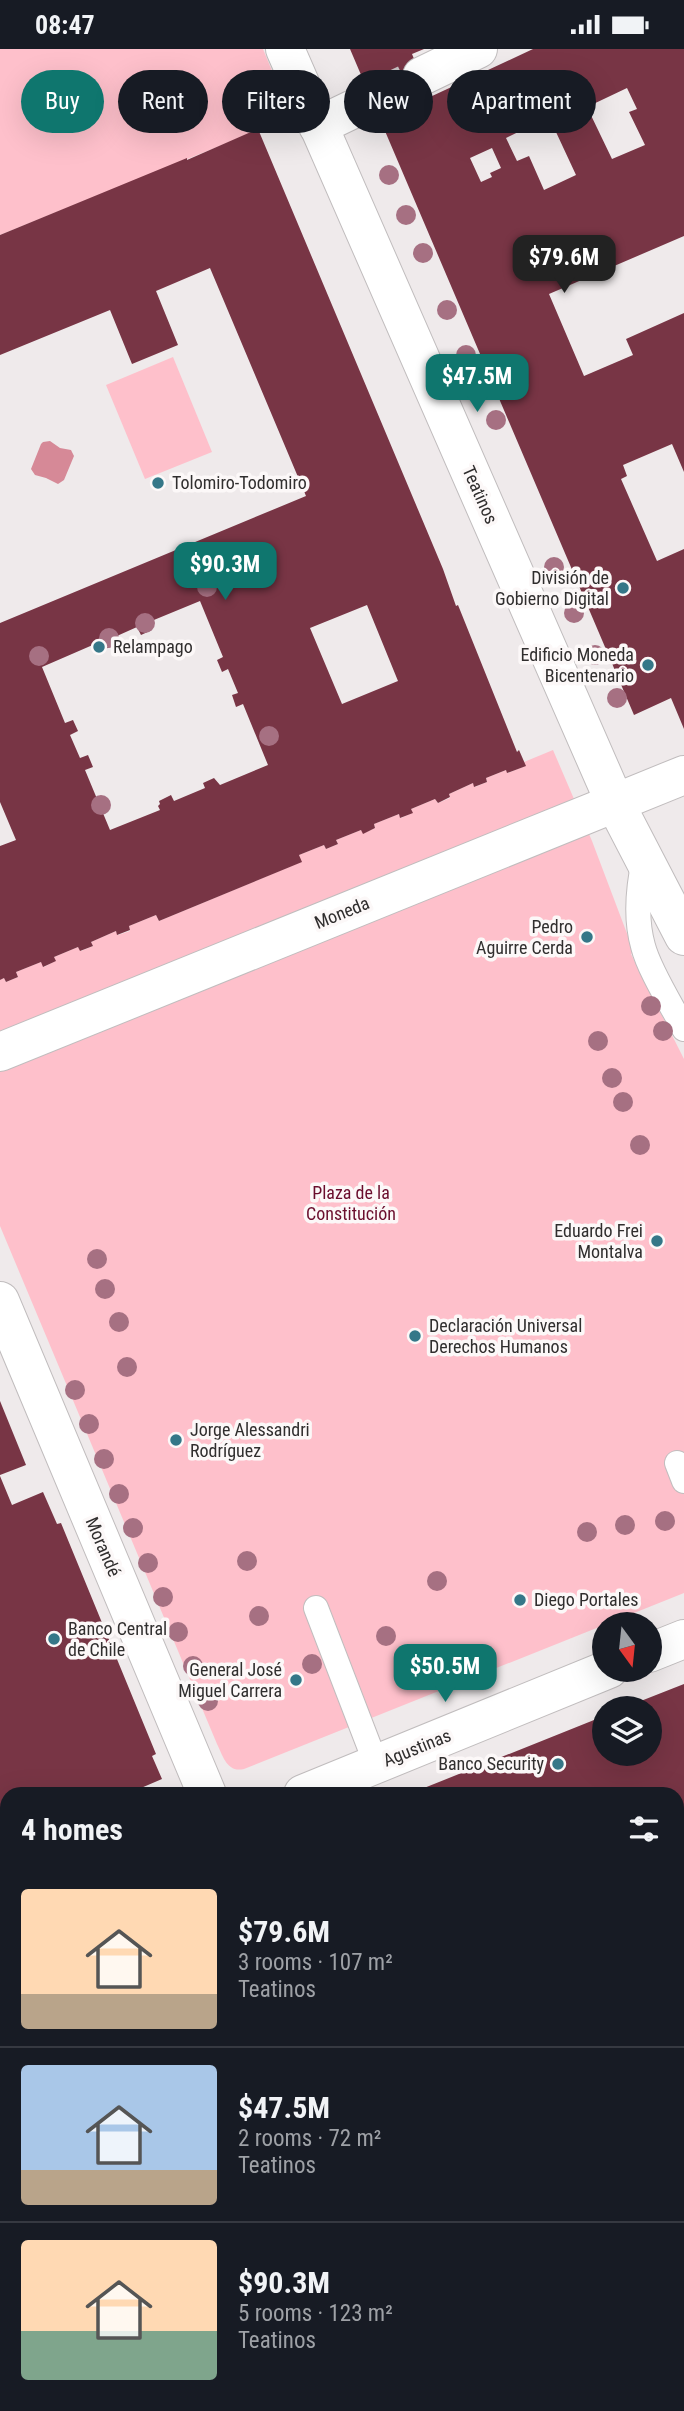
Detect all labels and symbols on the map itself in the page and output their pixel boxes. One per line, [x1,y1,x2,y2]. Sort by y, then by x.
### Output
pin: $79.6M [507,236,621,295]
pin: $47.5M [420,355,534,414]
street label: Teatinos [458,463,502,527]
place label: Tolomiro-Todomiro [172,472,307,493]
marker: Tolomiro-Todomiro [150,475,166,491]
pin: $90.3M [168,543,282,602]
place label: División de Gobierno Digital [495,567,609,609]
marker: División de Gobierno Digital [615,580,631,596]
place label: Relampago [113,636,193,657]
marker: Relampago [91,639,107,655]
place label: Edificio Moneda Bicentenario [520,644,634,686]
marker: Edificio Moneda Bicentenario [640,657,656,673]
street label: Moneda [311,892,372,933]
place label: Pedro Aguirre Cerda [476,916,573,958]
marker: Pedro Aguirre Cerda [579,929,595,945]
park label: Plaza de la Constitución [306,1182,396,1224]
place label: Eduardo Frei Montalva [554,1220,643,1262]
marker: Eduardo Frei Montalva [649,1233,665,1249]
place label: Declaración Universal Derechos Humanos [429,1315,582,1357]
marker: Declaración Universal Derechos Humanos [407,1328,423,1344]
place label: Jorge Alessandri Rodríguez [190,1419,310,1461]
marker: Jorge Alessandri Rodríguez [168,1432,184,1448]
street label: Morandé [82,1514,125,1580]
place label: Diego Portales [534,1589,638,1610]
marker: Diego Portales [512,1592,528,1608]
north arrow [592,1612,662,1682]
place label: Banco Central de Chile [68,1618,167,1660]
marker: Banco Central de Chile [46,1631,62,1647]
pin: $50.5M [388,1645,502,1704]
place label: General José Miguel Carrera [178,1659,282,1701]
marker: General José Miguel Carrera [288,1672,304,1688]
street label: Agustinas [380,1724,454,1771]
place label: Banco Security [438,1753,545,1774]
marker: Banco Security [550,1756,566,1772]

